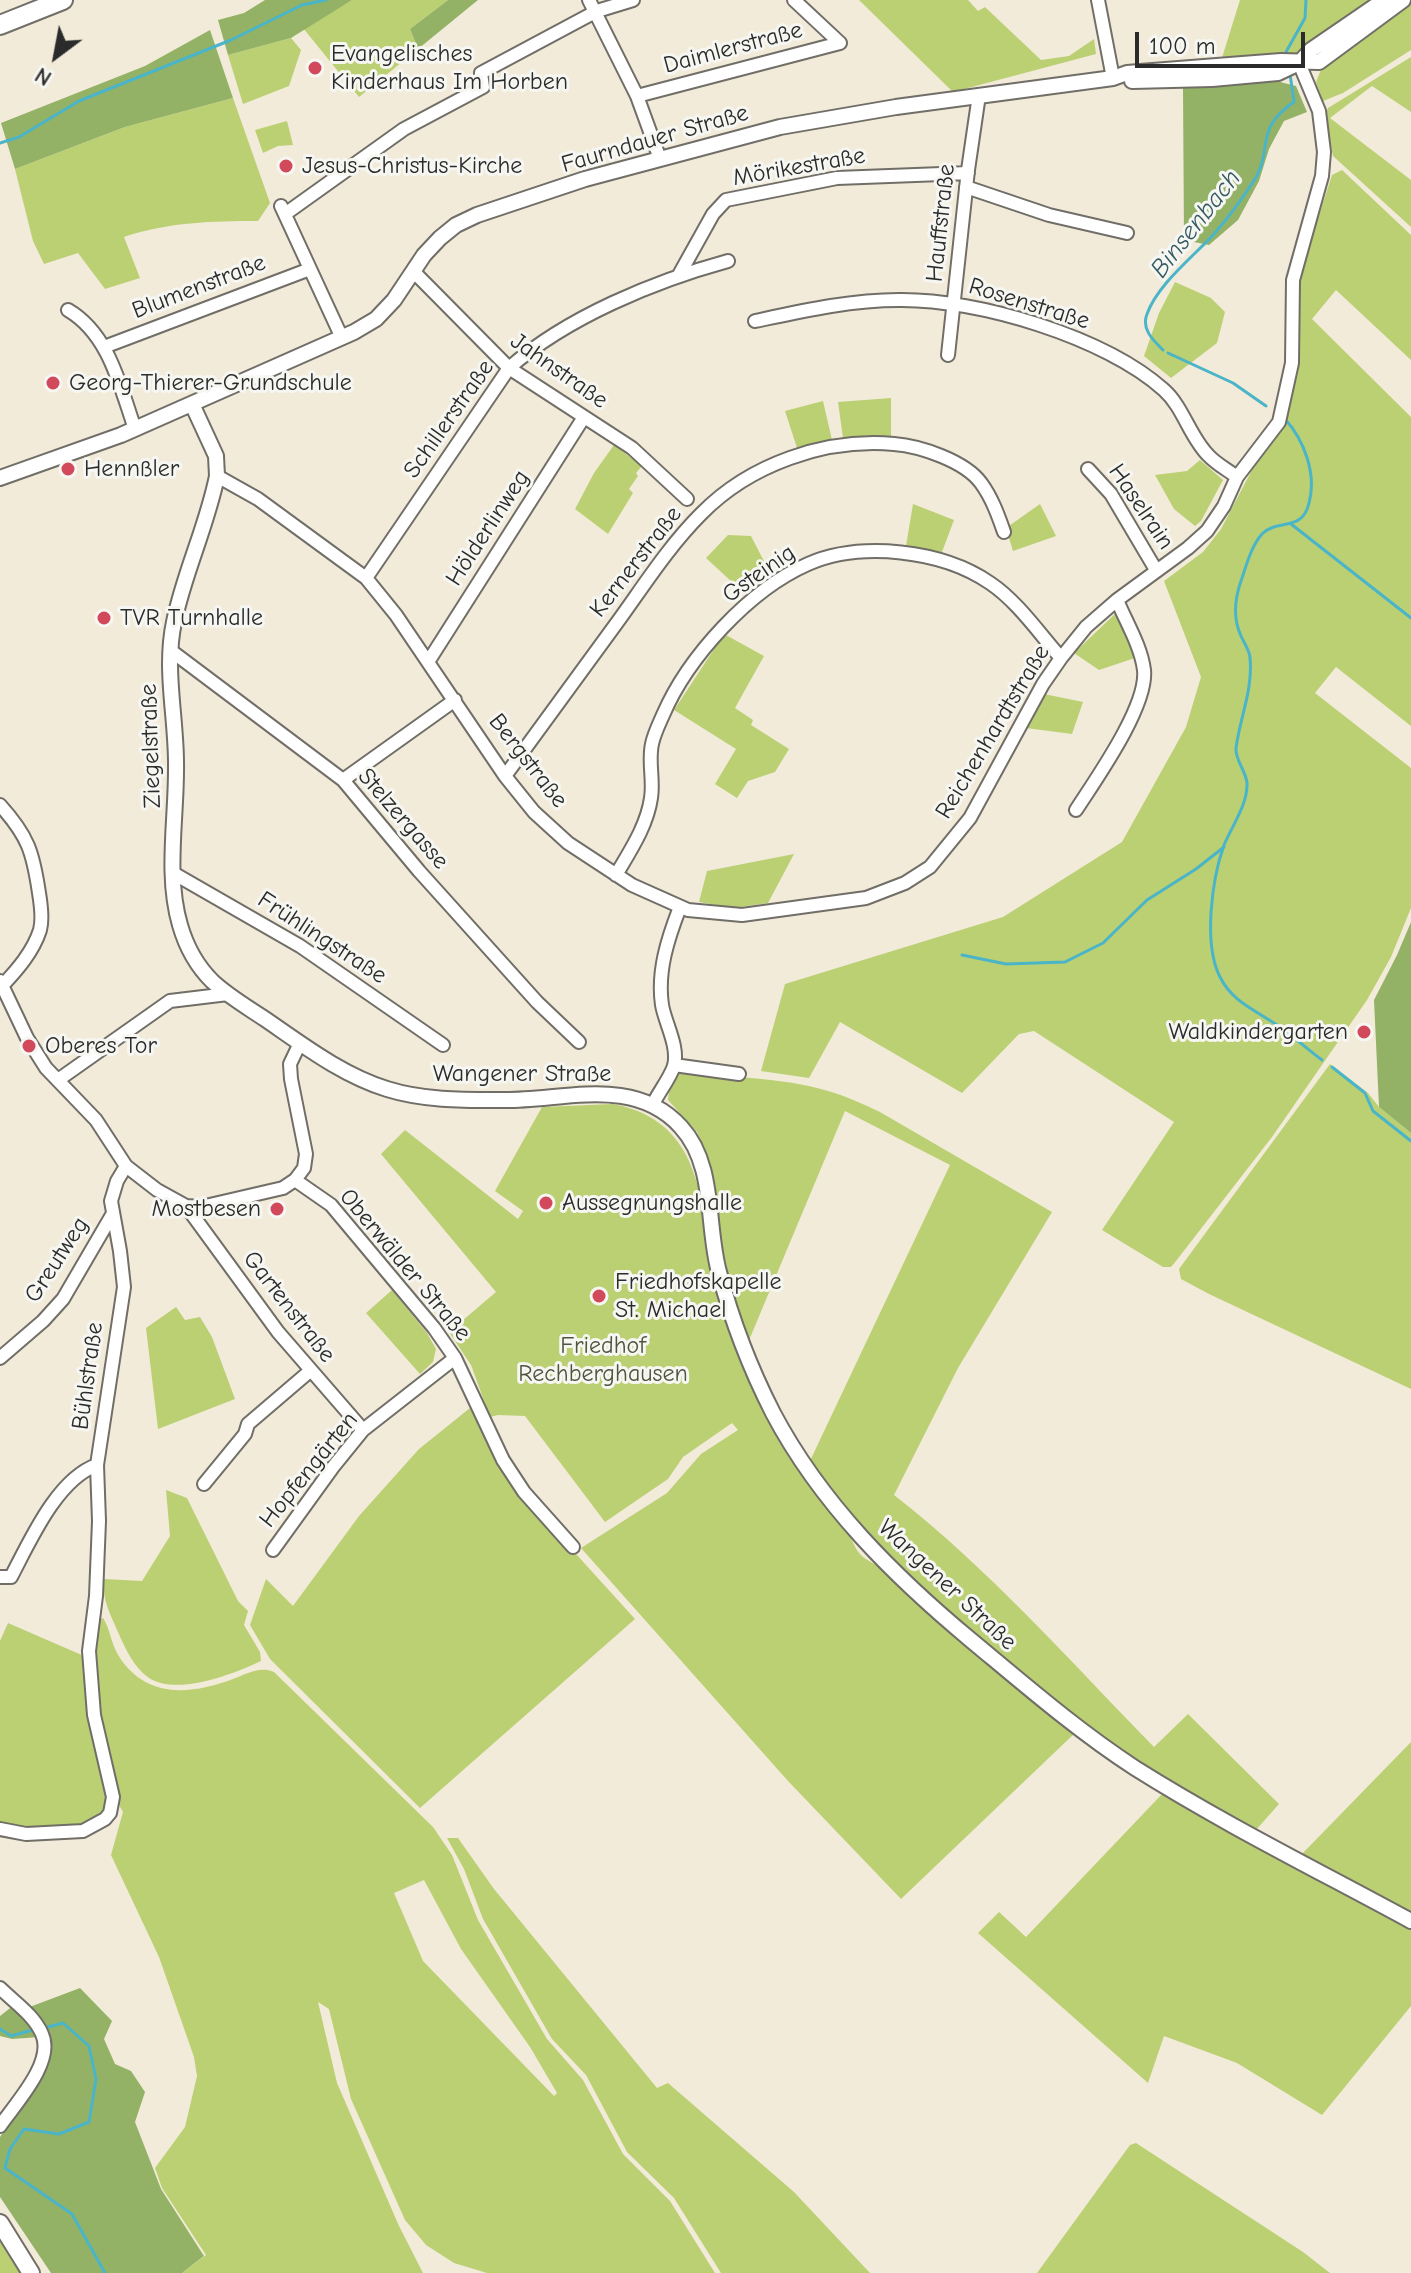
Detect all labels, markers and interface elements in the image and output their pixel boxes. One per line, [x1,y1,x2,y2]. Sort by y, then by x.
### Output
north arrow [16,16,96,96]
street label: Daimlerstraße [660,16,806,80]
scale bar [1139,16,1309,66]
text: 100 m [1149,32,1216,60]
place label: Evangelisches Kinderhaus Im Horben [331,40,568,96]
marker: Evangelisches Kinderhaus Im Horben [306,59,324,77]
text: N [30,62,56,91]
street label: Faurndauer Straße [558,99,752,179]
street label: Mörikestraße [731,141,867,193]
place label: Jesus-Christus-Kirche [302,152,522,180]
marker: Jesus-Christus-Kirche [277,157,295,175]
street label: Hauffstraße [920,163,962,283]
water label: Binsenbach [1144,164,1248,284]
street label: Blumenstraße [128,248,270,326]
street label: Rosenstraße [965,272,1093,336]
street label: Jahnstraße [505,327,613,415]
street label: Schillerstraße [398,354,500,484]
place label: Georg-Thierer-Grundschule [69,369,352,397]
marker: Georg-Thierer-Grundschule [44,374,62,392]
place label: Hennßler [84,455,179,483]
street label: Haselrain [1102,459,1180,555]
marker: Hennßler [59,460,77,478]
street label: Hölderlinweg [440,465,536,591]
street label: Kernerstraße [584,501,688,623]
street label: Gsteinig [717,539,801,609]
place label: TVR Turnhalle [120,604,263,632]
marker: TVR Turnhalle [95,609,113,627]
street label: Reichenhardtstraße [930,640,1056,824]
street label: Ziegelstraße [134,683,168,809]
street label: Bergstraße [482,708,574,814]
street label: Stelzergasse [351,763,455,875]
street label: Frühlingstraße [252,886,392,990]
place label: Waldkindergarten [1168,1018,1348,1046]
marker: Waldkindergarten [1355,1023,1373,1041]
place label: Oberes Tor [45,1032,157,1060]
marker: Oberes Tor [20,1037,38,1055]
street label: Wangener Straße [433,1060,611,1088]
street label: Oberwälder Straße [333,1183,477,1347]
place label: Aussegnungshalle [562,1189,742,1217]
marker: Aussegnungshalle [537,1194,555,1212]
place label: Mostbesen [151,1195,261,1223]
marker: Mostbesen [268,1200,286,1218]
street label: Greutweg [19,1212,95,1308]
street label: Gartenstraße [237,1246,341,1368]
place label: Friedhofskapelle St. Michael [615,1268,782,1324]
marker: Friedhofskapelle St. Michael [590,1287,608,1305]
street label: Bühlstraße [66,1320,110,1432]
park label: Friedhof Rechberghausen [518,1332,688,1388]
street label: Hopfengärten [254,1406,364,1534]
street label: Wangener Straße [872,1514,1022,1656]

